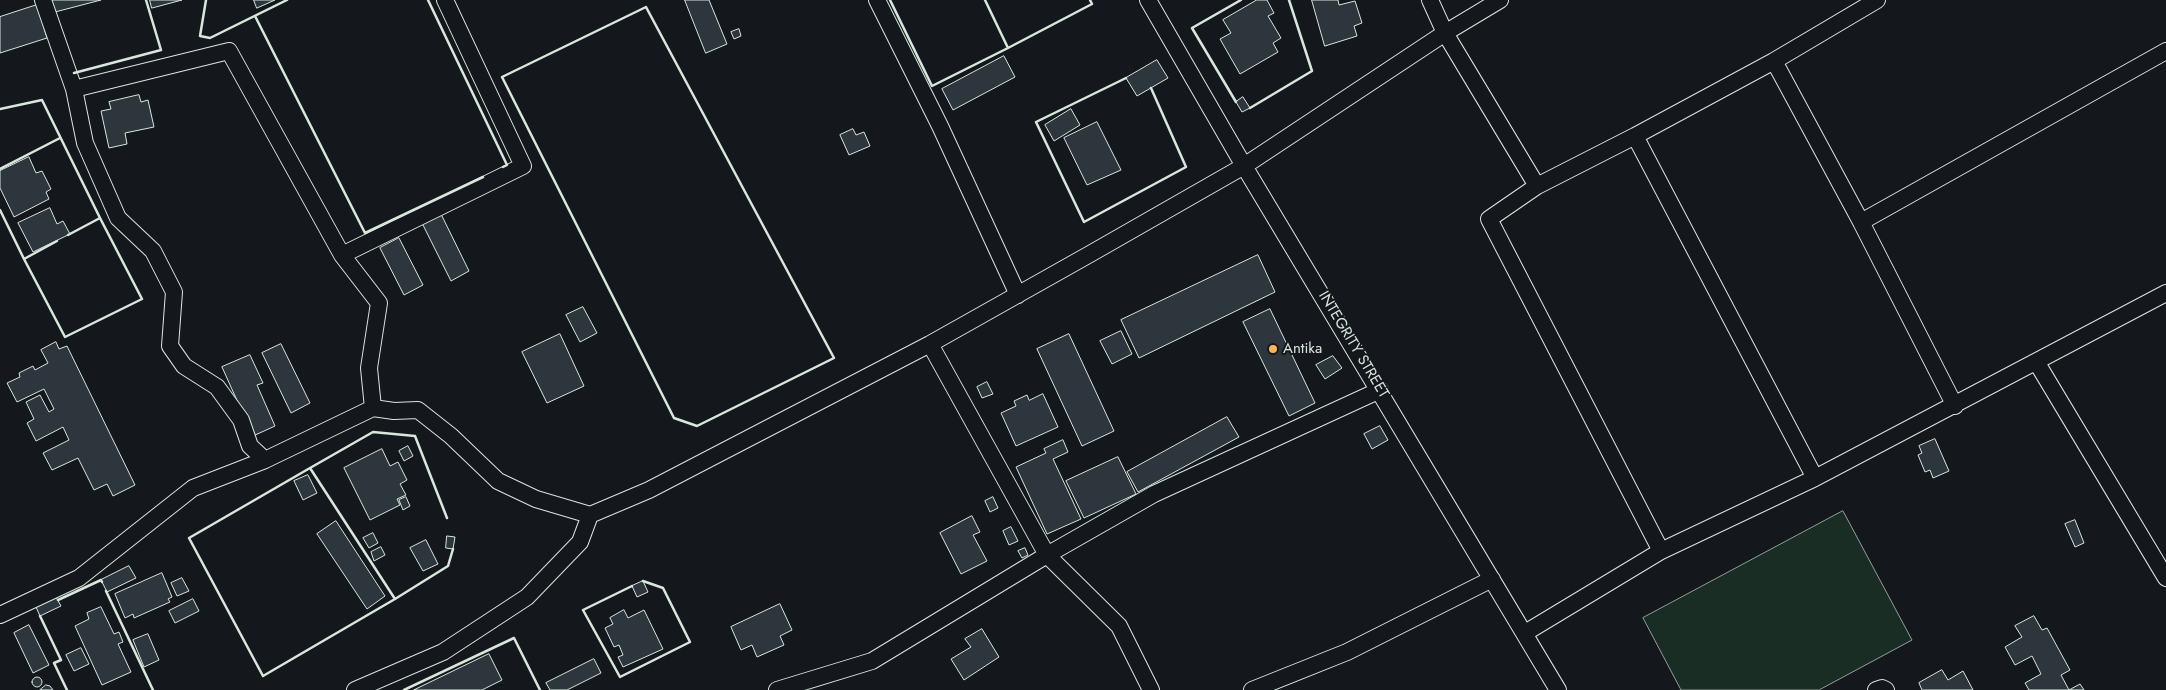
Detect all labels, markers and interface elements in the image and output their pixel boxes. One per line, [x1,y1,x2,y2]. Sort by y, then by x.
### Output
street label: INTEGRITY STREET [1314,288,1392,402]
place label: Antika [1283,340,1322,358]
marker: Antika [1267,343,1279,355]

